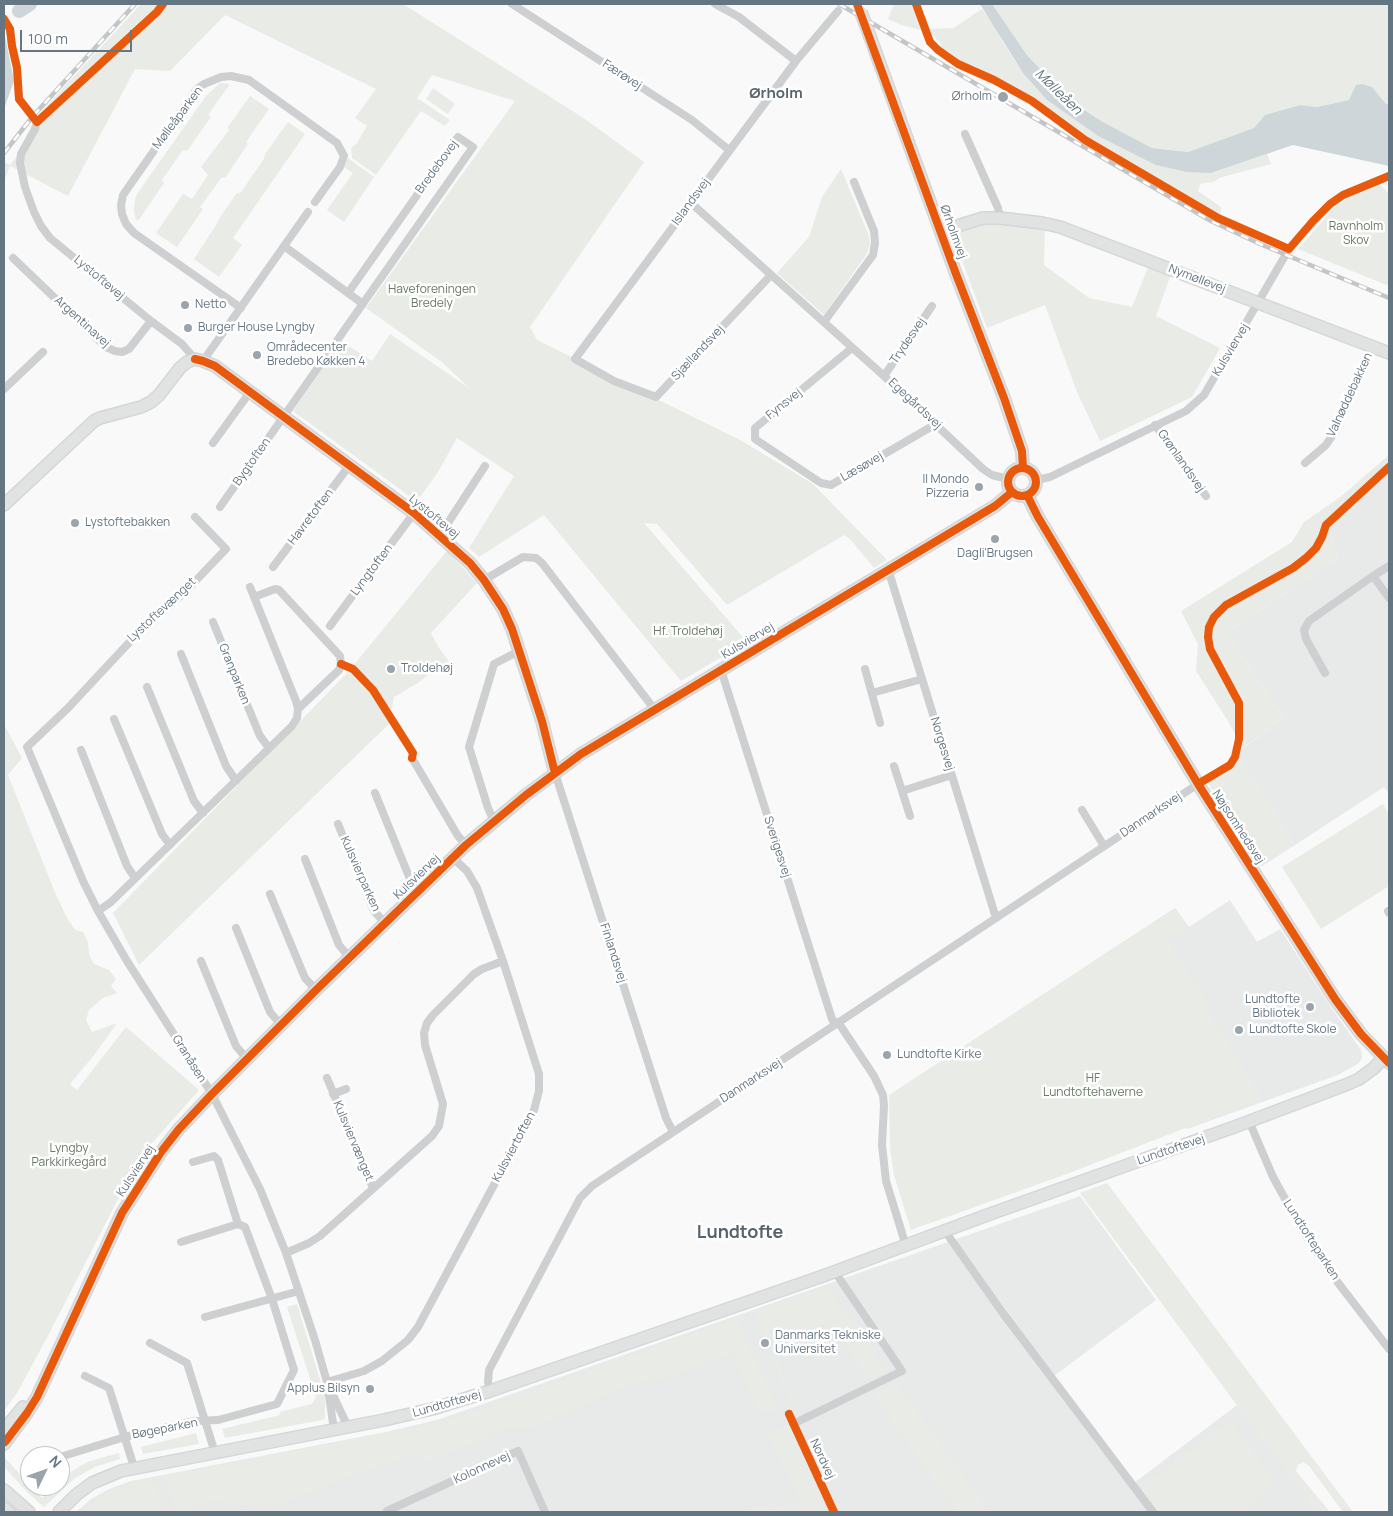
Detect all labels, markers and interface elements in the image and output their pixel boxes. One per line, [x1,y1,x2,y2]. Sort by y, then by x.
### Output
scale bar [22,20,135,52]
text: 100 m [28,28,68,49]
street label: Færøvej [600,57,644,93]
water label: Mølleåen [1031,66,1085,118]
street label: Mølleåparken [150,84,206,152]
district label: Ørholm [749,85,803,103]
place label: Ørholm [952,90,992,104]
marker: Ørholm [996,90,1010,104]
street label: Bredebovej [413,137,461,197]
street label: Islandsvej [669,176,713,228]
street label: Ørholmvej [937,203,969,261]
park label: Ravnholm Skov [1329,220,1383,248]
street label: Lystoftevej [71,253,127,303]
street label: Nymøllevej [1166,262,1228,296]
park label: Haveforeningen Bredely [388,283,476,311]
street label: Argentinavej [51,293,113,351]
place label: Netto [195,298,226,312]
marker: Netto [179,299,191,311]
street label: Trydesvej [887,315,929,367]
place label: Burger House Lyngby [198,321,315,335]
street label: Kulsviervej [1210,321,1252,379]
marker: Burger House Lyngby [182,322,194,334]
street label: Sjællandsvej [669,322,727,384]
place label: Områdecenter Bredebo Køkken 4 [267,341,365,369]
marker: Områdecenter Bredebo Køkken 4 [251,349,263,361]
street label: Valnøddebakken [1324,351,1376,439]
street label: Egegårdsvej [885,376,945,432]
street label: Fynsvej [763,385,805,423]
street label: Grønlandsvej [1154,427,1208,495]
street label: Bygtoften [230,435,274,489]
street label: Læsøvej [838,449,886,485]
place label: Il Mondo Pizzeria [923,473,969,501]
marker: Il Mondo Pizzeria [973,481,985,493]
street label: Havretoften [285,486,337,548]
street label: Lystoftevej [406,492,462,542]
place label: Lystoftebakken [85,516,170,530]
marker: Lystoftebakken [69,517,81,529]
marker: Dagli'Brugsen [989,533,1001,545]
street label: Lyngtoften [348,541,396,599]
place label: Dagli'Brugsen [957,547,1033,561]
street label: Lystoftevænget [125,575,199,645]
street label: Kulsviervej [719,620,777,662]
park label: Hf. Troldehøj [653,625,723,639]
street label: Granparken [215,642,253,706]
place label: Troldehøj [401,662,453,676]
marker: Troldehøj [385,663,397,675]
street label: Norgesvej [927,715,957,773]
street label: Nøjsomhedsvej [1209,787,1267,867]
street label: Danmarksvej [1118,789,1184,841]
street label: Sverigesvej [760,815,794,879]
street label: Kulsvierparken [337,834,383,914]
street label: Kulsviervej [391,851,443,903]
street label: Finlandsvej [597,921,629,985]
place label: Lundtofte Bibliotek [1245,993,1300,1021]
marker: Lundtofte Bibliotek [1304,1001,1316,1013]
place label: Lundtofte Skole [1249,1023,1336,1037]
marker: Lundtofte Skole [1233,1024,1245,1036]
street label: Granåsen [169,1033,209,1085]
place label: Lundtofte Kirke [897,1048,981,1062]
marker: Lundtofte Kirke [881,1049,893,1061]
street label: Danmarksvej [717,1056,785,1106]
park label: HF Lundtoftehaverne [1043,1072,1143,1100]
street label: Kulsviervænget [330,1099,376,1183]
street label: Kulsviertoften [489,1109,539,1185]
street label: Lundtoftevej [1135,1132,1207,1168]
park label: Lyngby Parkkirkegård [32,1142,106,1170]
street label: Kulsviervej [114,1142,158,1200]
street label: Lundtofteparken [1280,1197,1342,1283]
district label: Lundtofte [697,1222,783,1244]
place label: Danmarks Tekniske Universitet [775,1329,881,1357]
marker: Danmarks Tekniske Universitet [759,1337,771,1349]
place label: Applus Bilsyn [287,1382,360,1396]
marker: Applus Bilsyn [364,1383,376,1395]
street label: Lundtoftevej [411,1387,483,1421]
street label: Bøgeparken [131,1416,199,1442]
street label: Nordvej [806,1437,838,1481]
north arrow [20,1446,70,1496]
street label: Kolonnevej [452,1449,512,1487]
text: N [45,1451,66,1471]

